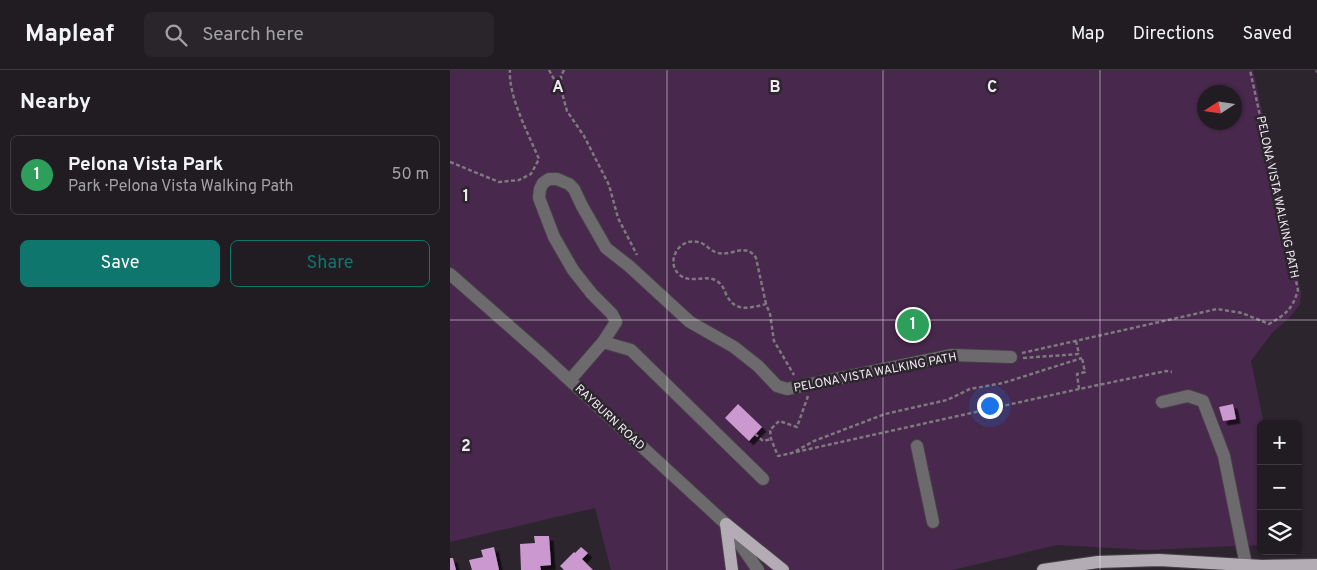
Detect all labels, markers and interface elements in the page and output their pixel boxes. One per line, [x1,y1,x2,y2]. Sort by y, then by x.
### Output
search box [144,12,494,57]
text: Mapleaf [25,20,114,50]
icon: search [162,21,190,49]
text: Search here [202,23,304,47]
text: Map [1071,23,1105,46]
text: Directions [1133,23,1215,46]
text: Saved [1243,23,1292,46]
text: A [552,78,564,98]
text: B [769,78,781,98]
text: C [987,78,997,98]
north arrow [1197,85,1242,130]
text: Nearby [20,89,91,116]
street label: PELONA VISTA WALKING PATH [1252,114,1302,280]
text: Pelona Vista Park [68,153,223,177]
text: 1 [34,165,40,185]
text: 50 m [392,165,429,185]
text: Park · Pelona Vista Walking Path [68,177,293,197]
text: 1 [463,187,469,207]
button: Save [20,240,220,287]
button: Share [230,240,430,287]
pin: 1 [897,306,929,344]
street label: PELONA VISTA WALKING PATH [792,349,958,397]
street label: RAYBURN ROAD [571,381,648,454]
your location [977,393,1003,419]
map controls [1257,420,1302,555]
button: + [1257,420,1302,465]
text: 2 [461,437,471,457]
button: − [1257,465,1302,510]
button: layers [1257,510,1302,555]

